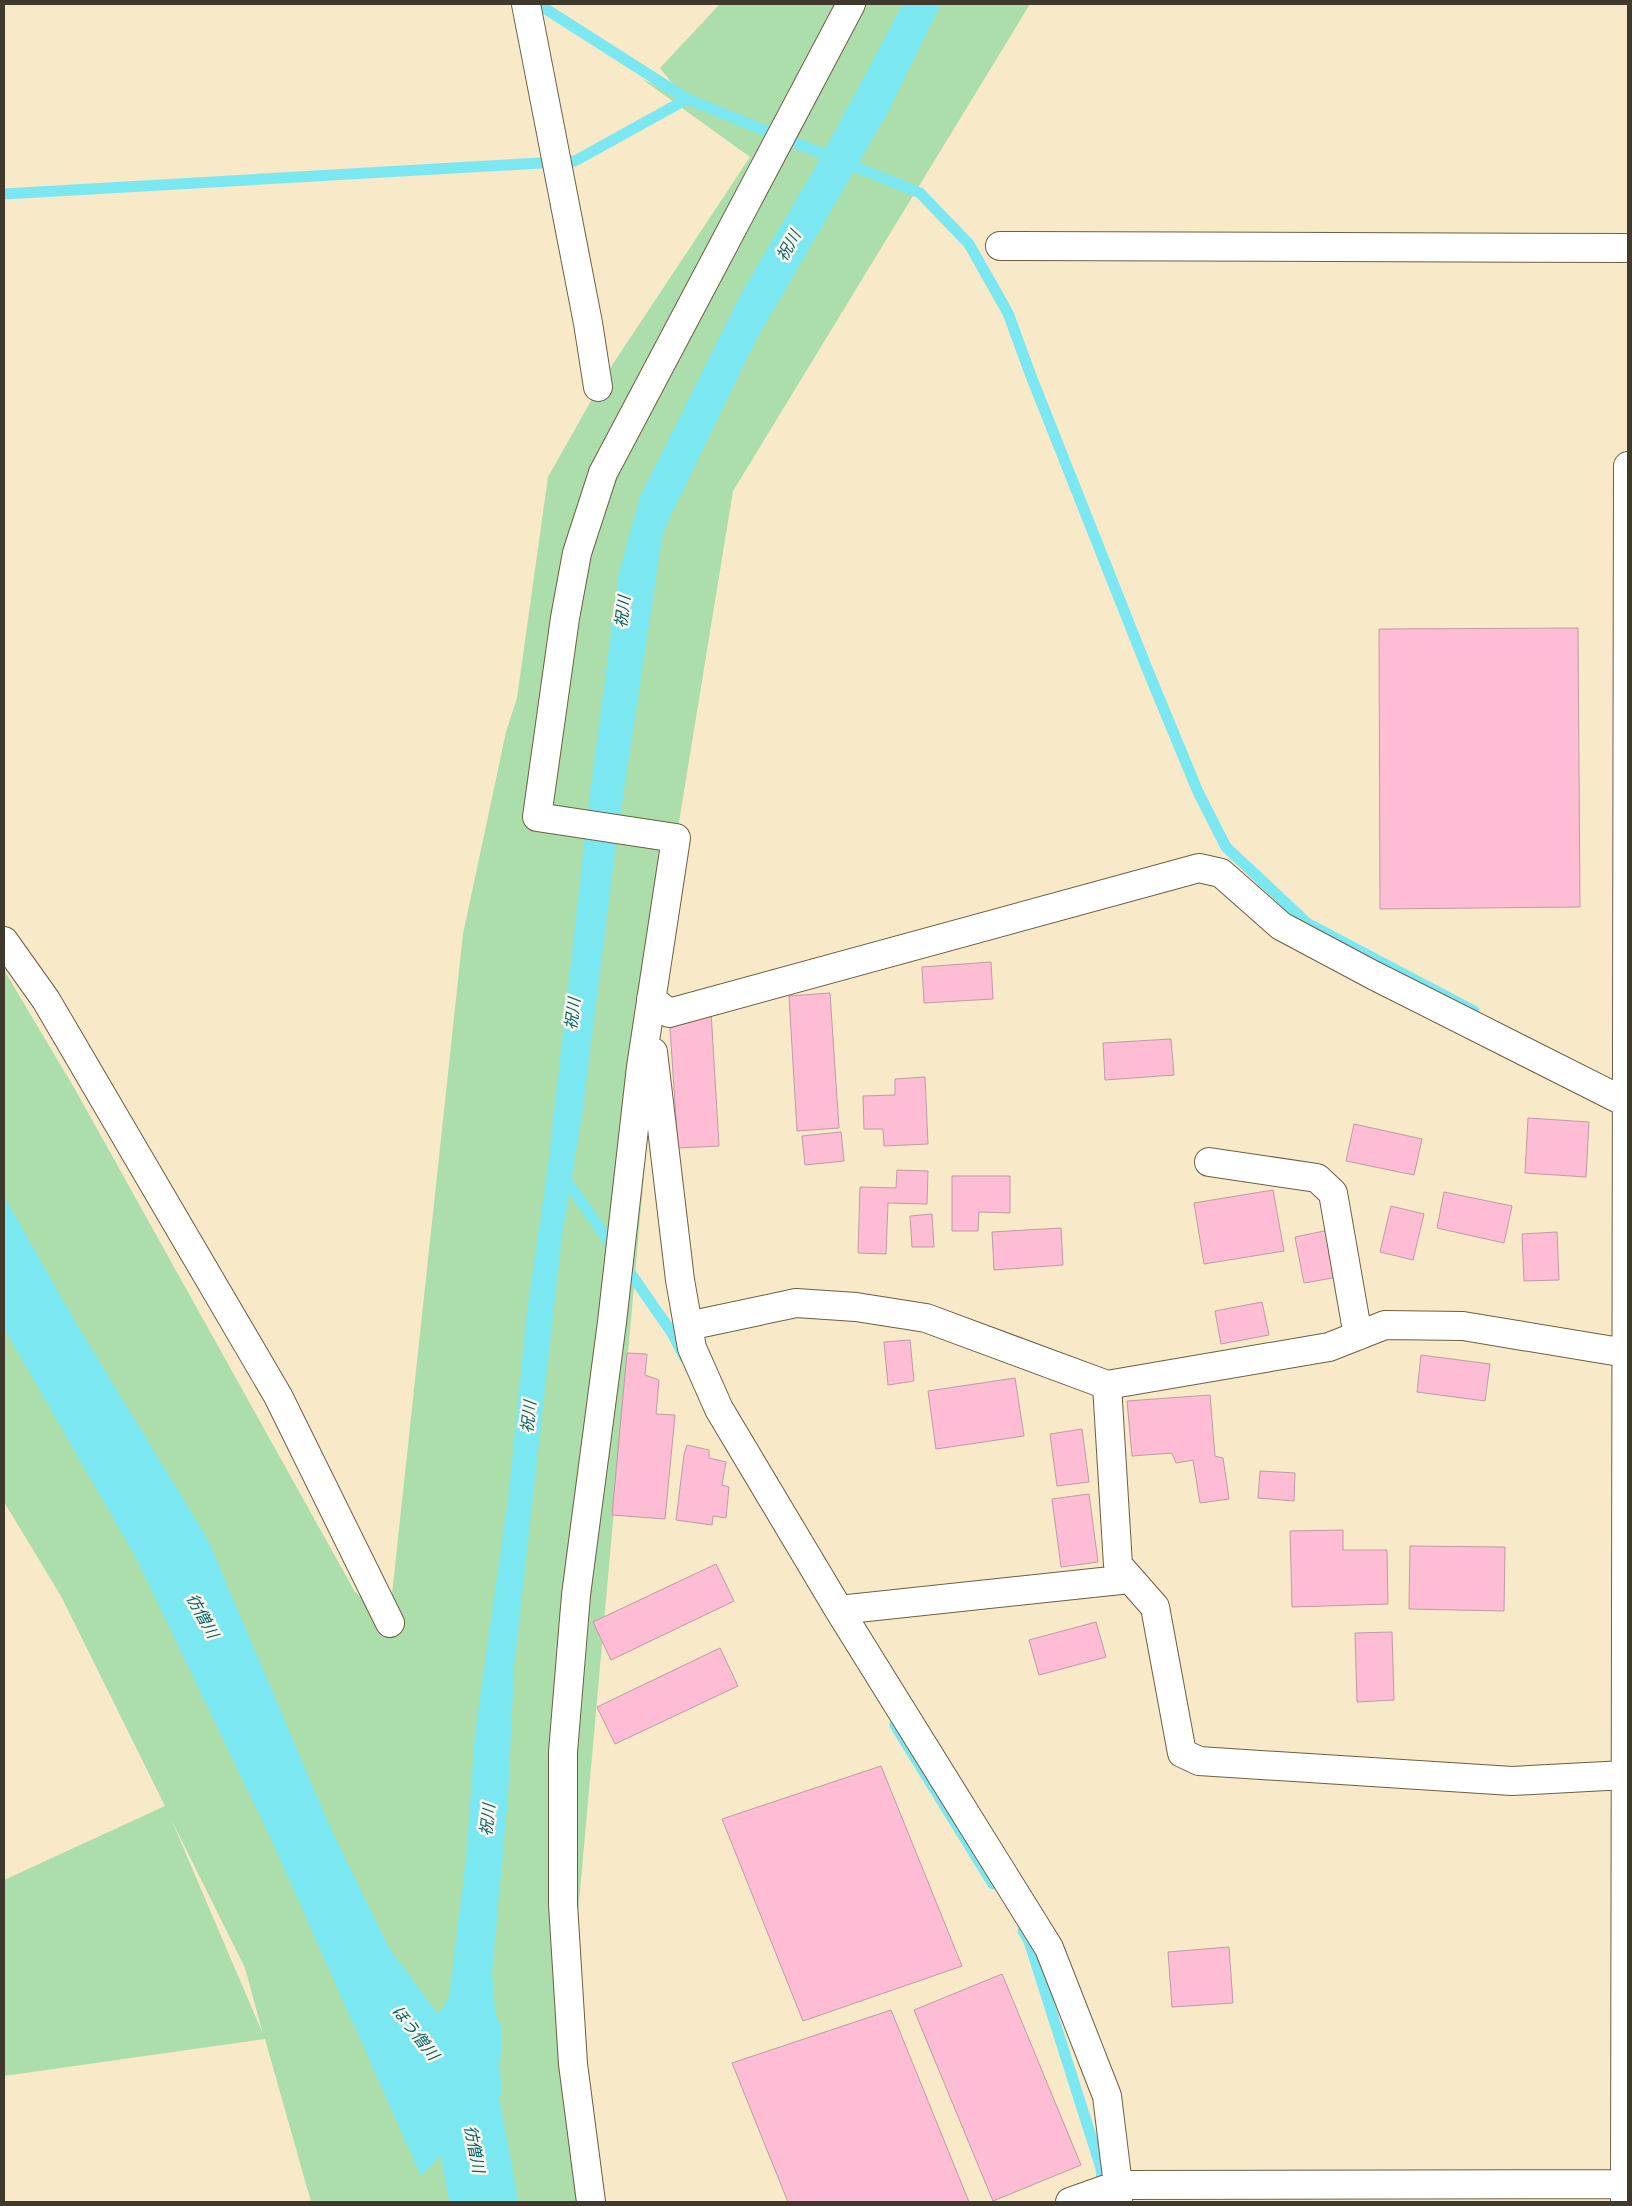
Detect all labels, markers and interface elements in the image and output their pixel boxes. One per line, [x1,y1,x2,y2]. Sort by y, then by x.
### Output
water label: 祝川 [772,225,807,265]
water label: 祝川 [610,593,636,629]
water label: 祝川 [560,995,586,1031]
water label: 祝川 [516,1398,542,1434]
water label: 彷僧川 [181,1590,224,1644]
water label: 祝川 [475,1801,501,1837]
water label: ほう僧川 [387,2001,445,2067]
water label: 彷僧川 [459,2123,490,2177]

